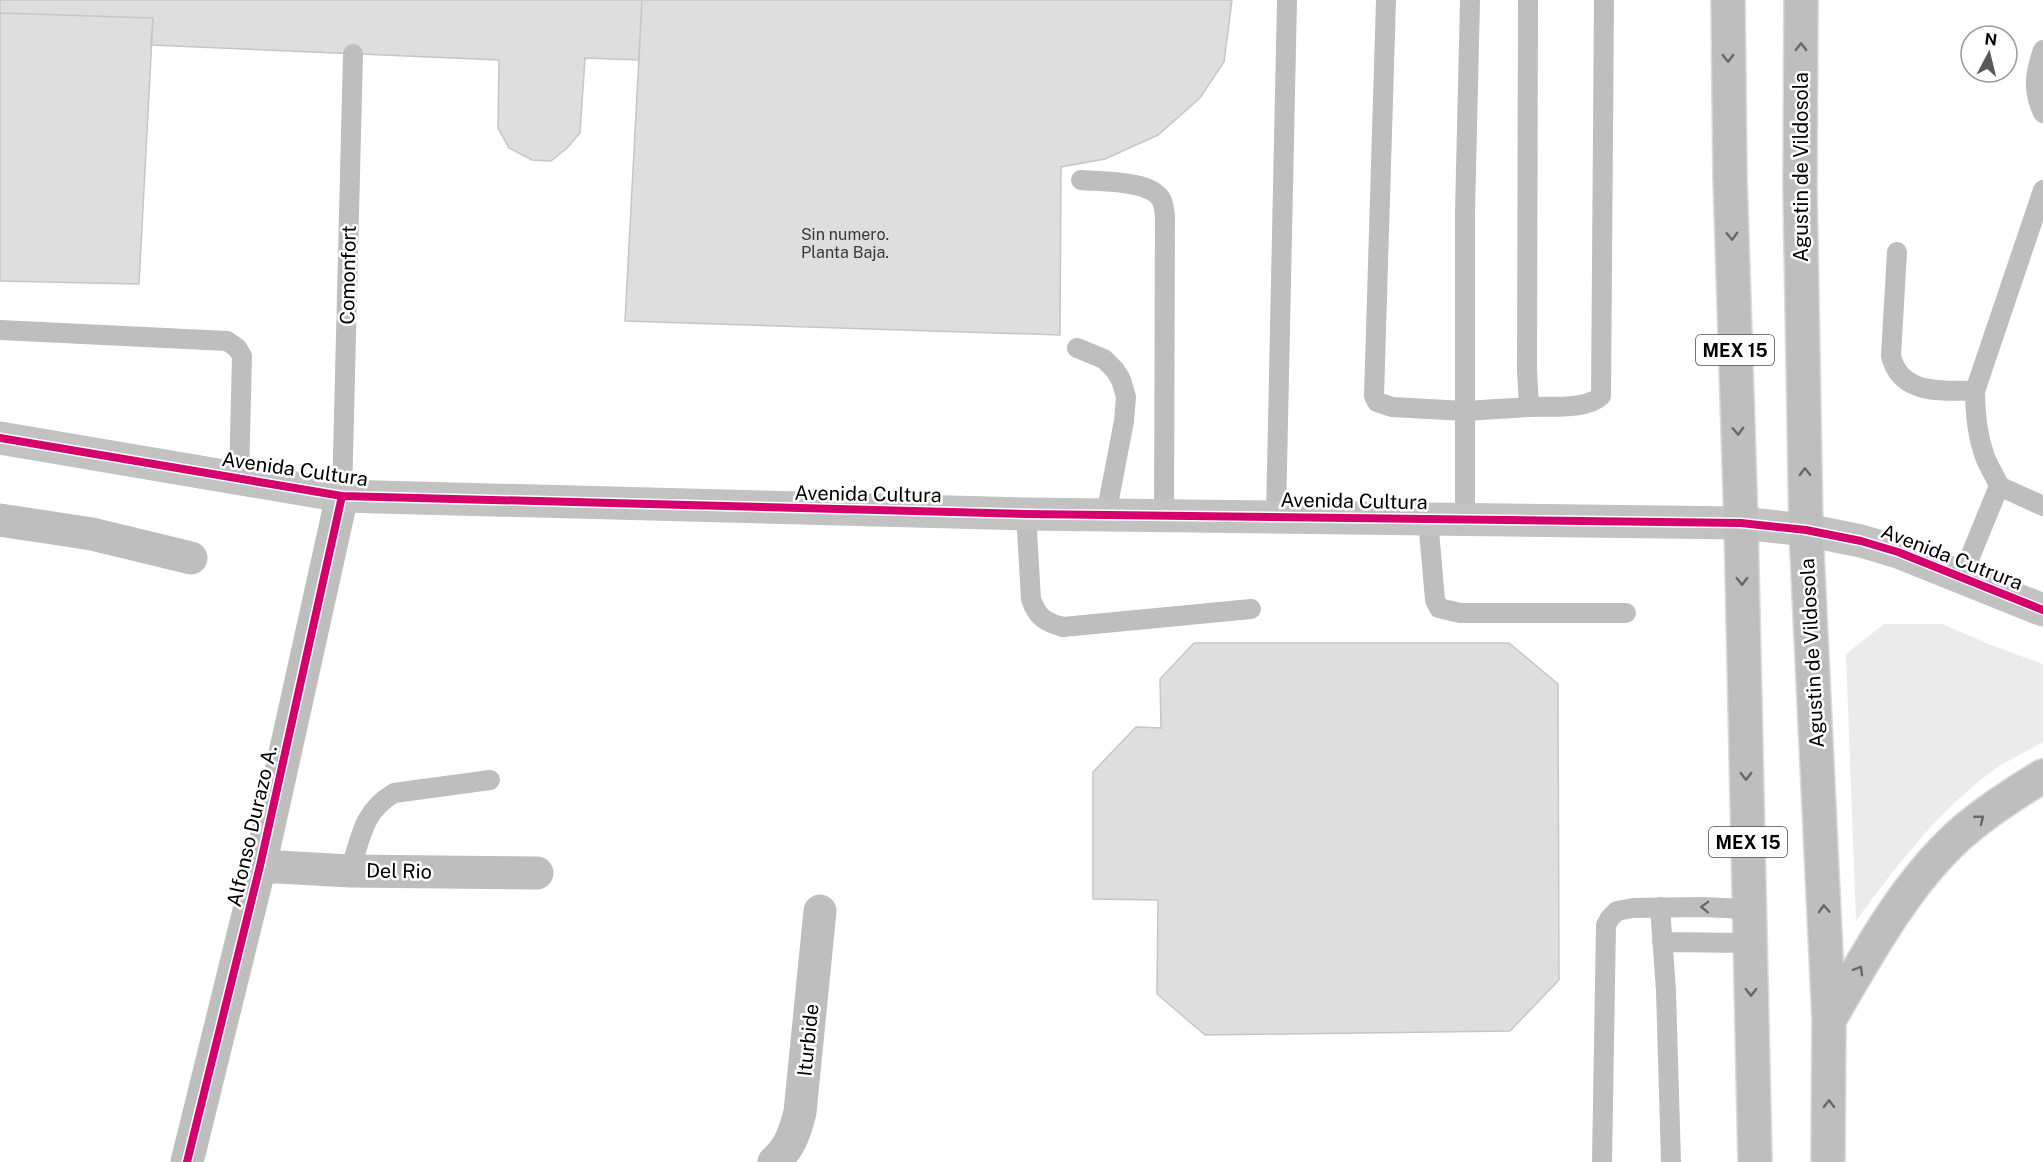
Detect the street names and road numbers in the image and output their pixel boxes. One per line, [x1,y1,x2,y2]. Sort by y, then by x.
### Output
street label: Agustin de Vildosola [1789,72,1813,262]
street label: Comonfort [335,225,361,325]
road number: MEX 15 [1696,335,1774,365]
street label: Avenida Cultura [220,447,370,491]
street label: Avenida Cultura [794,481,942,507]
street label: Avenida Cultura [1280,488,1428,514]
street label: Avenida Cutrura [1878,519,2026,595]
street label: Agustin de Vildosola [1795,558,1829,748]
street label: Alfonso Durazo A. [222,743,282,909]
road number: MEX 15 [1709,827,1787,857]
street label: Del Rio [366,858,432,884]
street label: Iturbide [792,1002,824,1078]

